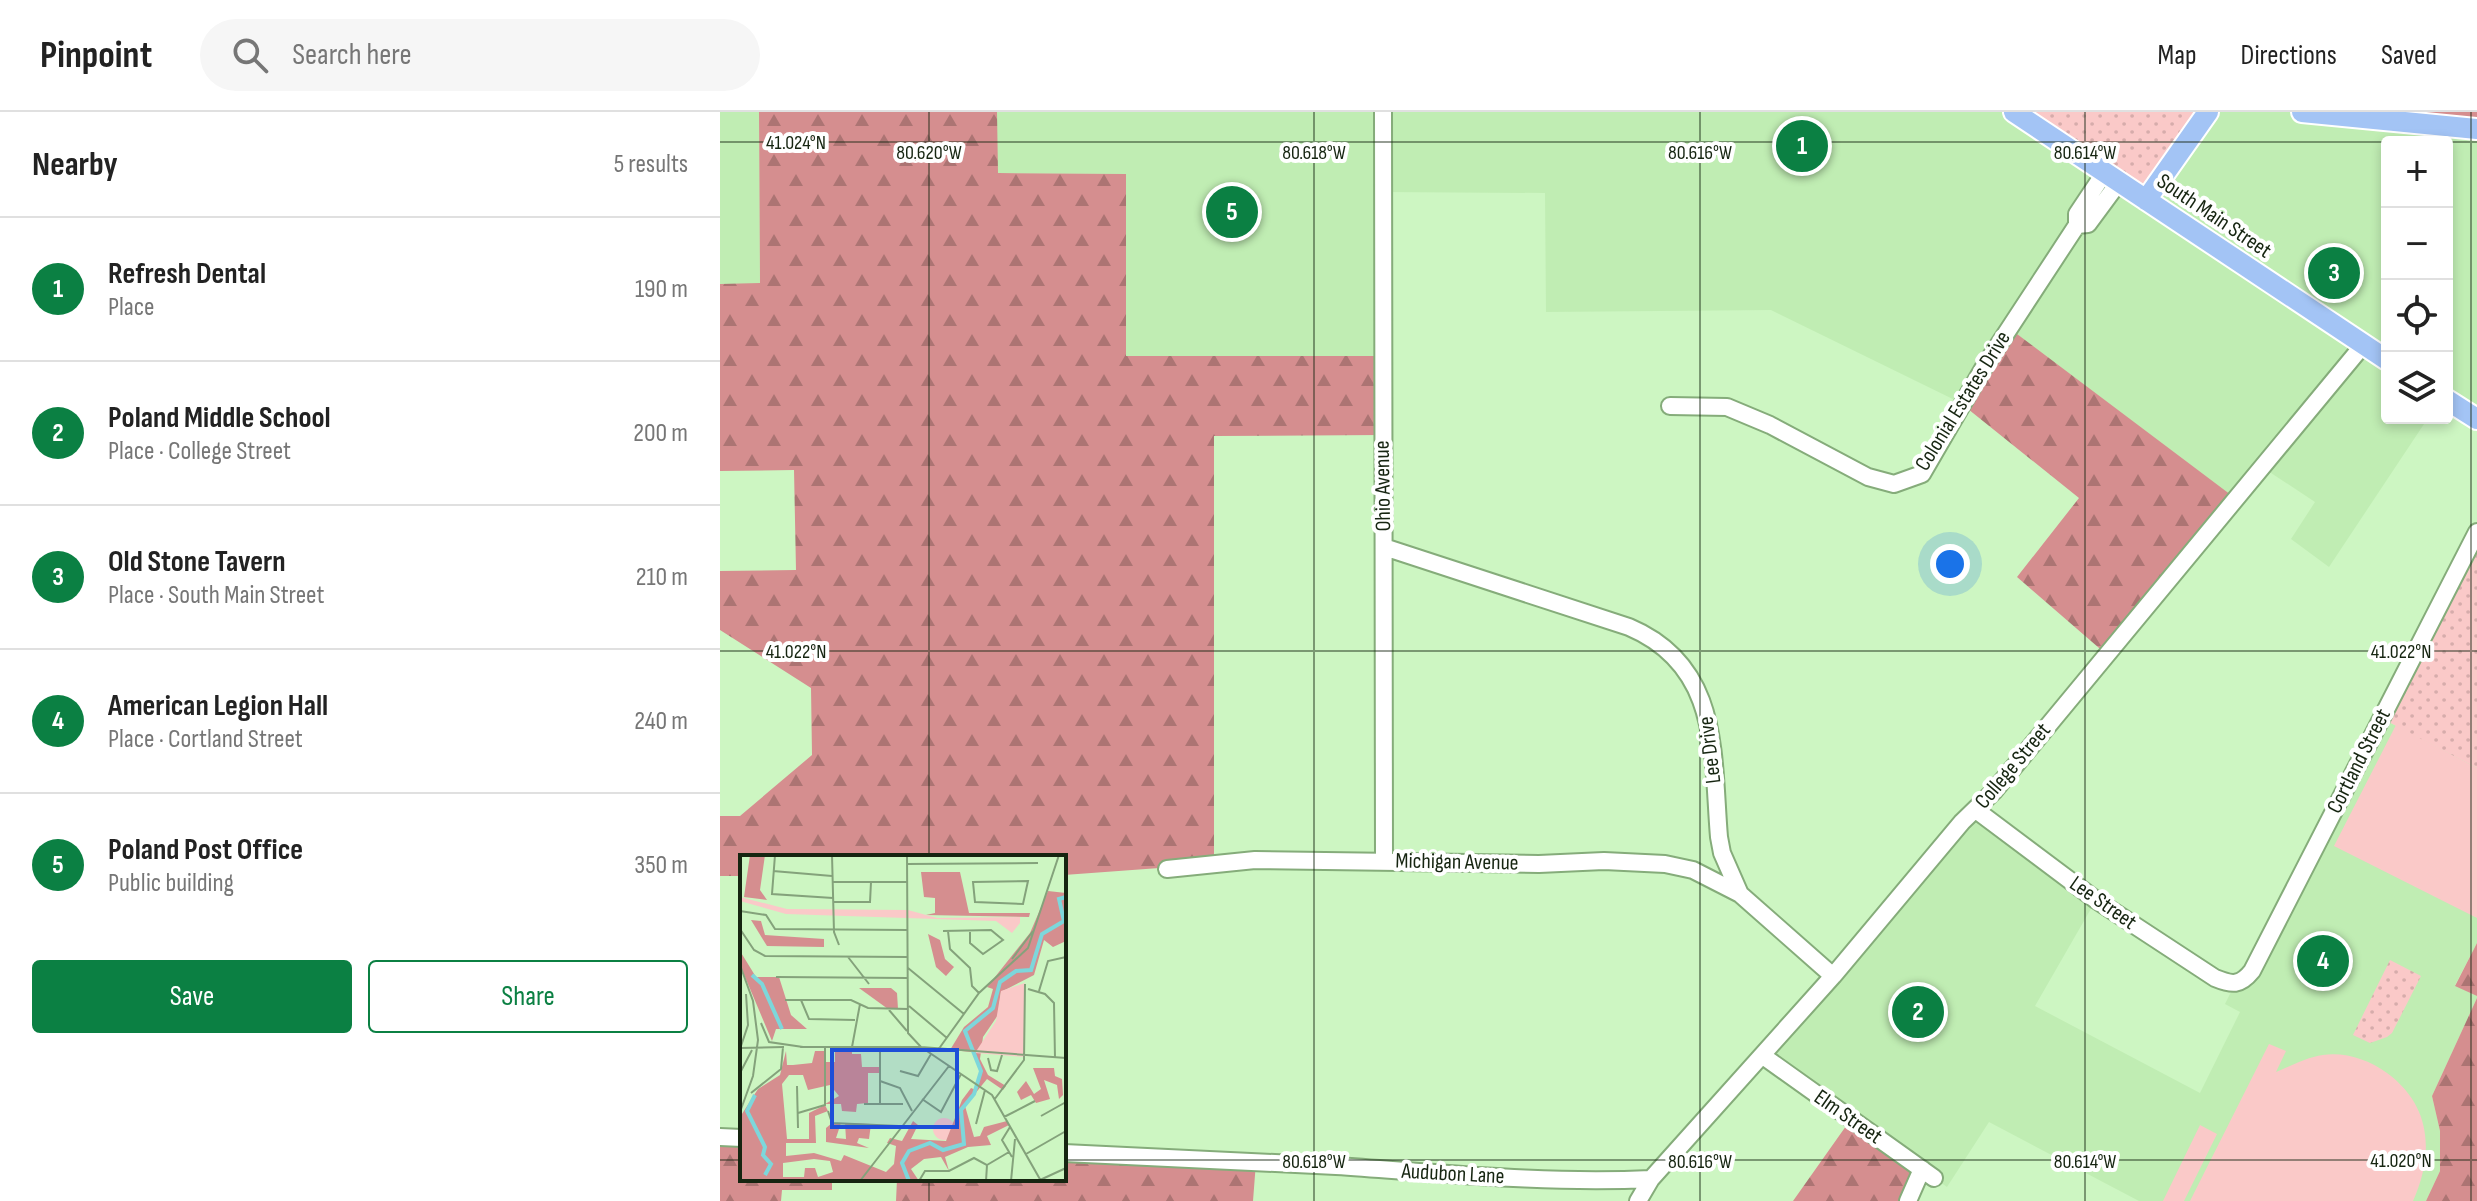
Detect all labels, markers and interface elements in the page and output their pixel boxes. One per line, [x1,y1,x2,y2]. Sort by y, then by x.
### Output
search box [200,19,760,91]
text: Pinpoint [40,33,152,78]
icon: search [228,33,272,77]
text: Search here [292,37,411,73]
text: Map [2158,39,2197,72]
text: Directions [2241,39,2337,72]
text: Saved [2381,39,2437,72]
pin: 1 [1776,116,1828,176]
text: 41.024°N [766,131,826,155]
map controls [2381,136,2453,424]
button: + [2381,136,2453,208]
text: 80.620°W [896,141,962,165]
text: 80.618°W [1282,141,1346,165]
text: 80.616°W [1668,141,1732,165]
text: 80.614°W [2054,141,2116,165]
text: Nearby [32,144,118,185]
text: 5 results [614,149,688,180]
street label: South Main Street [2152,168,2277,264]
pin: 5 [1206,182,1258,242]
button: − [2381,208,2453,280]
pin: 3 [2308,243,2360,303]
text: Refresh Dental [108,256,266,292]
text: 1 [53,274,63,305]
text: 190 m [635,274,688,305]
button: locate [2381,280,2453,352]
text: Place [108,292,155,323]
street label: Colonial Estates Drive [1909,326,2017,476]
button: layers [2381,352,2453,424]
text: Poland Middle School [108,400,331,436]
text: 2 [52,418,64,449]
text: 200 m [633,418,688,449]
text: Place · College Street [108,436,291,467]
street label: Ohio Avenue [1369,440,1397,532]
text: Old Stone Tavern [108,544,286,580]
your location [1930,544,1970,584]
text: 3 [52,562,64,593]
text: 210 m [636,562,688,593]
text: Place · South Main Street [108,580,324,611]
text: 41.022°N [766,640,826,664]
text: 41.022°N [2371,640,2431,664]
text: American Legion Hall [108,688,328,724]
street label: Cortland Street [2321,704,2397,818]
text: 4 [52,706,64,737]
text: 240 m [634,706,688,737]
street label: Lee Drive [1692,715,1728,785]
street label: College Street [1969,717,2057,815]
text: Place · Cortland Street [108,724,303,755]
text: Poland Post Office [108,832,303,868]
street label: Michigan Avenue [1395,847,1519,877]
text: 5 [52,850,64,881]
text: 350 m [634,850,688,881]
inset map [740,855,1066,1181]
text: Public building [108,868,234,899]
street label: Lee Street [2064,870,2142,936]
pin: 4 [2297,931,2349,991]
button: Save [32,960,352,1033]
button: Share [368,960,688,1033]
pin: 2 [1892,982,1944,1042]
street label: Elm Street [1809,1084,1888,1150]
text: 41.020°N [2370,1149,2432,1173]
text: 80.618°W [1282,1150,1346,1174]
text: 80.616°W [1668,1150,1732,1174]
text: 80.614°W [2054,1150,2116,1174]
street label: Audubon Lane [1400,1158,1505,1190]

